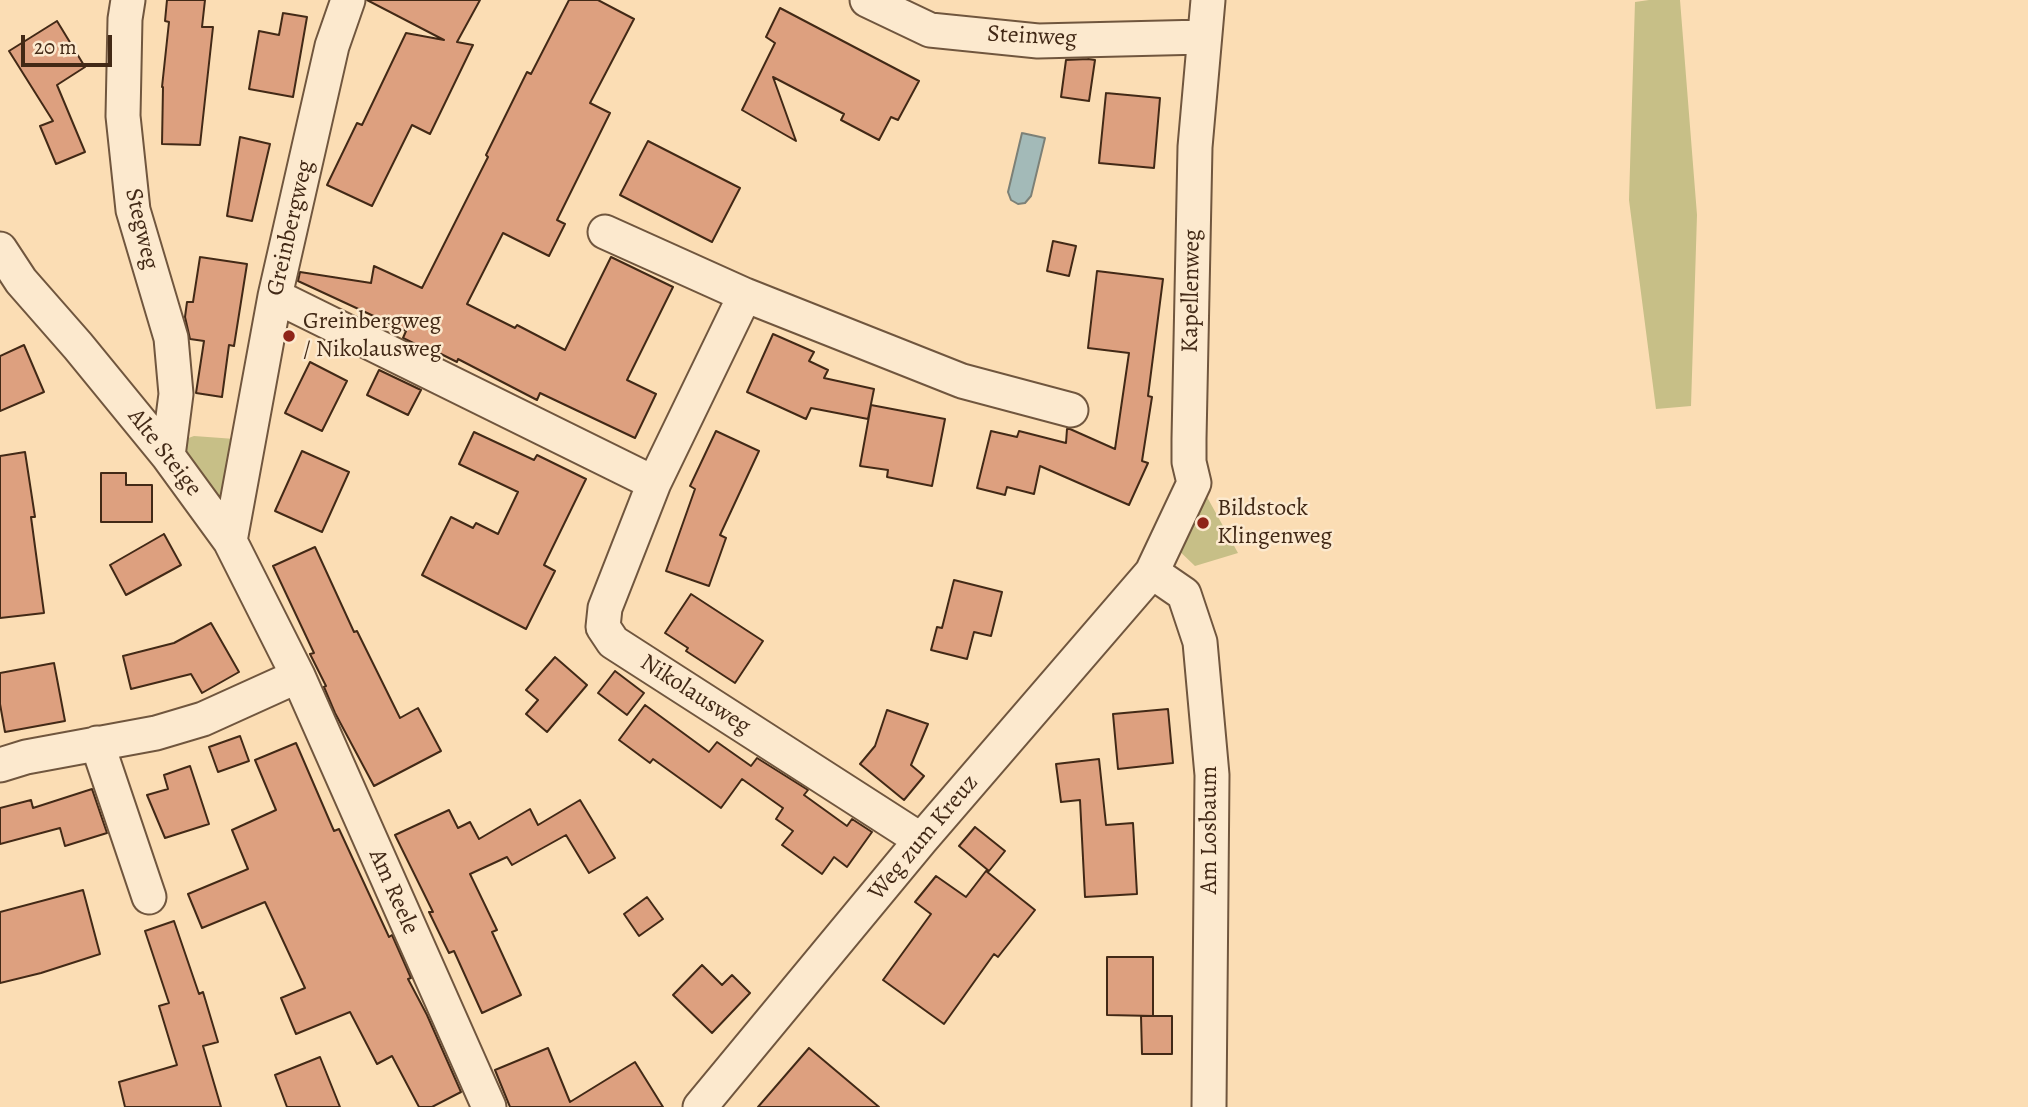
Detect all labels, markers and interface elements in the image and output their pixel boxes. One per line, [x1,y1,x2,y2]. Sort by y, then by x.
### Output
street label: Steinweg [986,20,1078,54]
scale bar [24,21,116,65]
text: 20 m [34,33,77,61]
street label: Greinbergweg [261,157,321,299]
street label: Stegweg [118,186,164,272]
street label: Kapellenweg [1177,229,1207,353]
place label: Greinbergweg / Nikolausweg [303,308,442,364]
marker: Greinbergweg / Nikolausweg [281,328,297,344]
street label: Alte Steige [121,403,207,503]
place label: Bildstock Klingenweg [1217,495,1332,551]
marker: Bildstock Klingenweg [1195,515,1211,531]
street label: Nikolausweg [634,649,756,741]
street label: Am Losbaum [1196,766,1224,894]
street label: Weg zum Kreuz [863,769,985,907]
street label: Am Reele [361,845,425,939]

